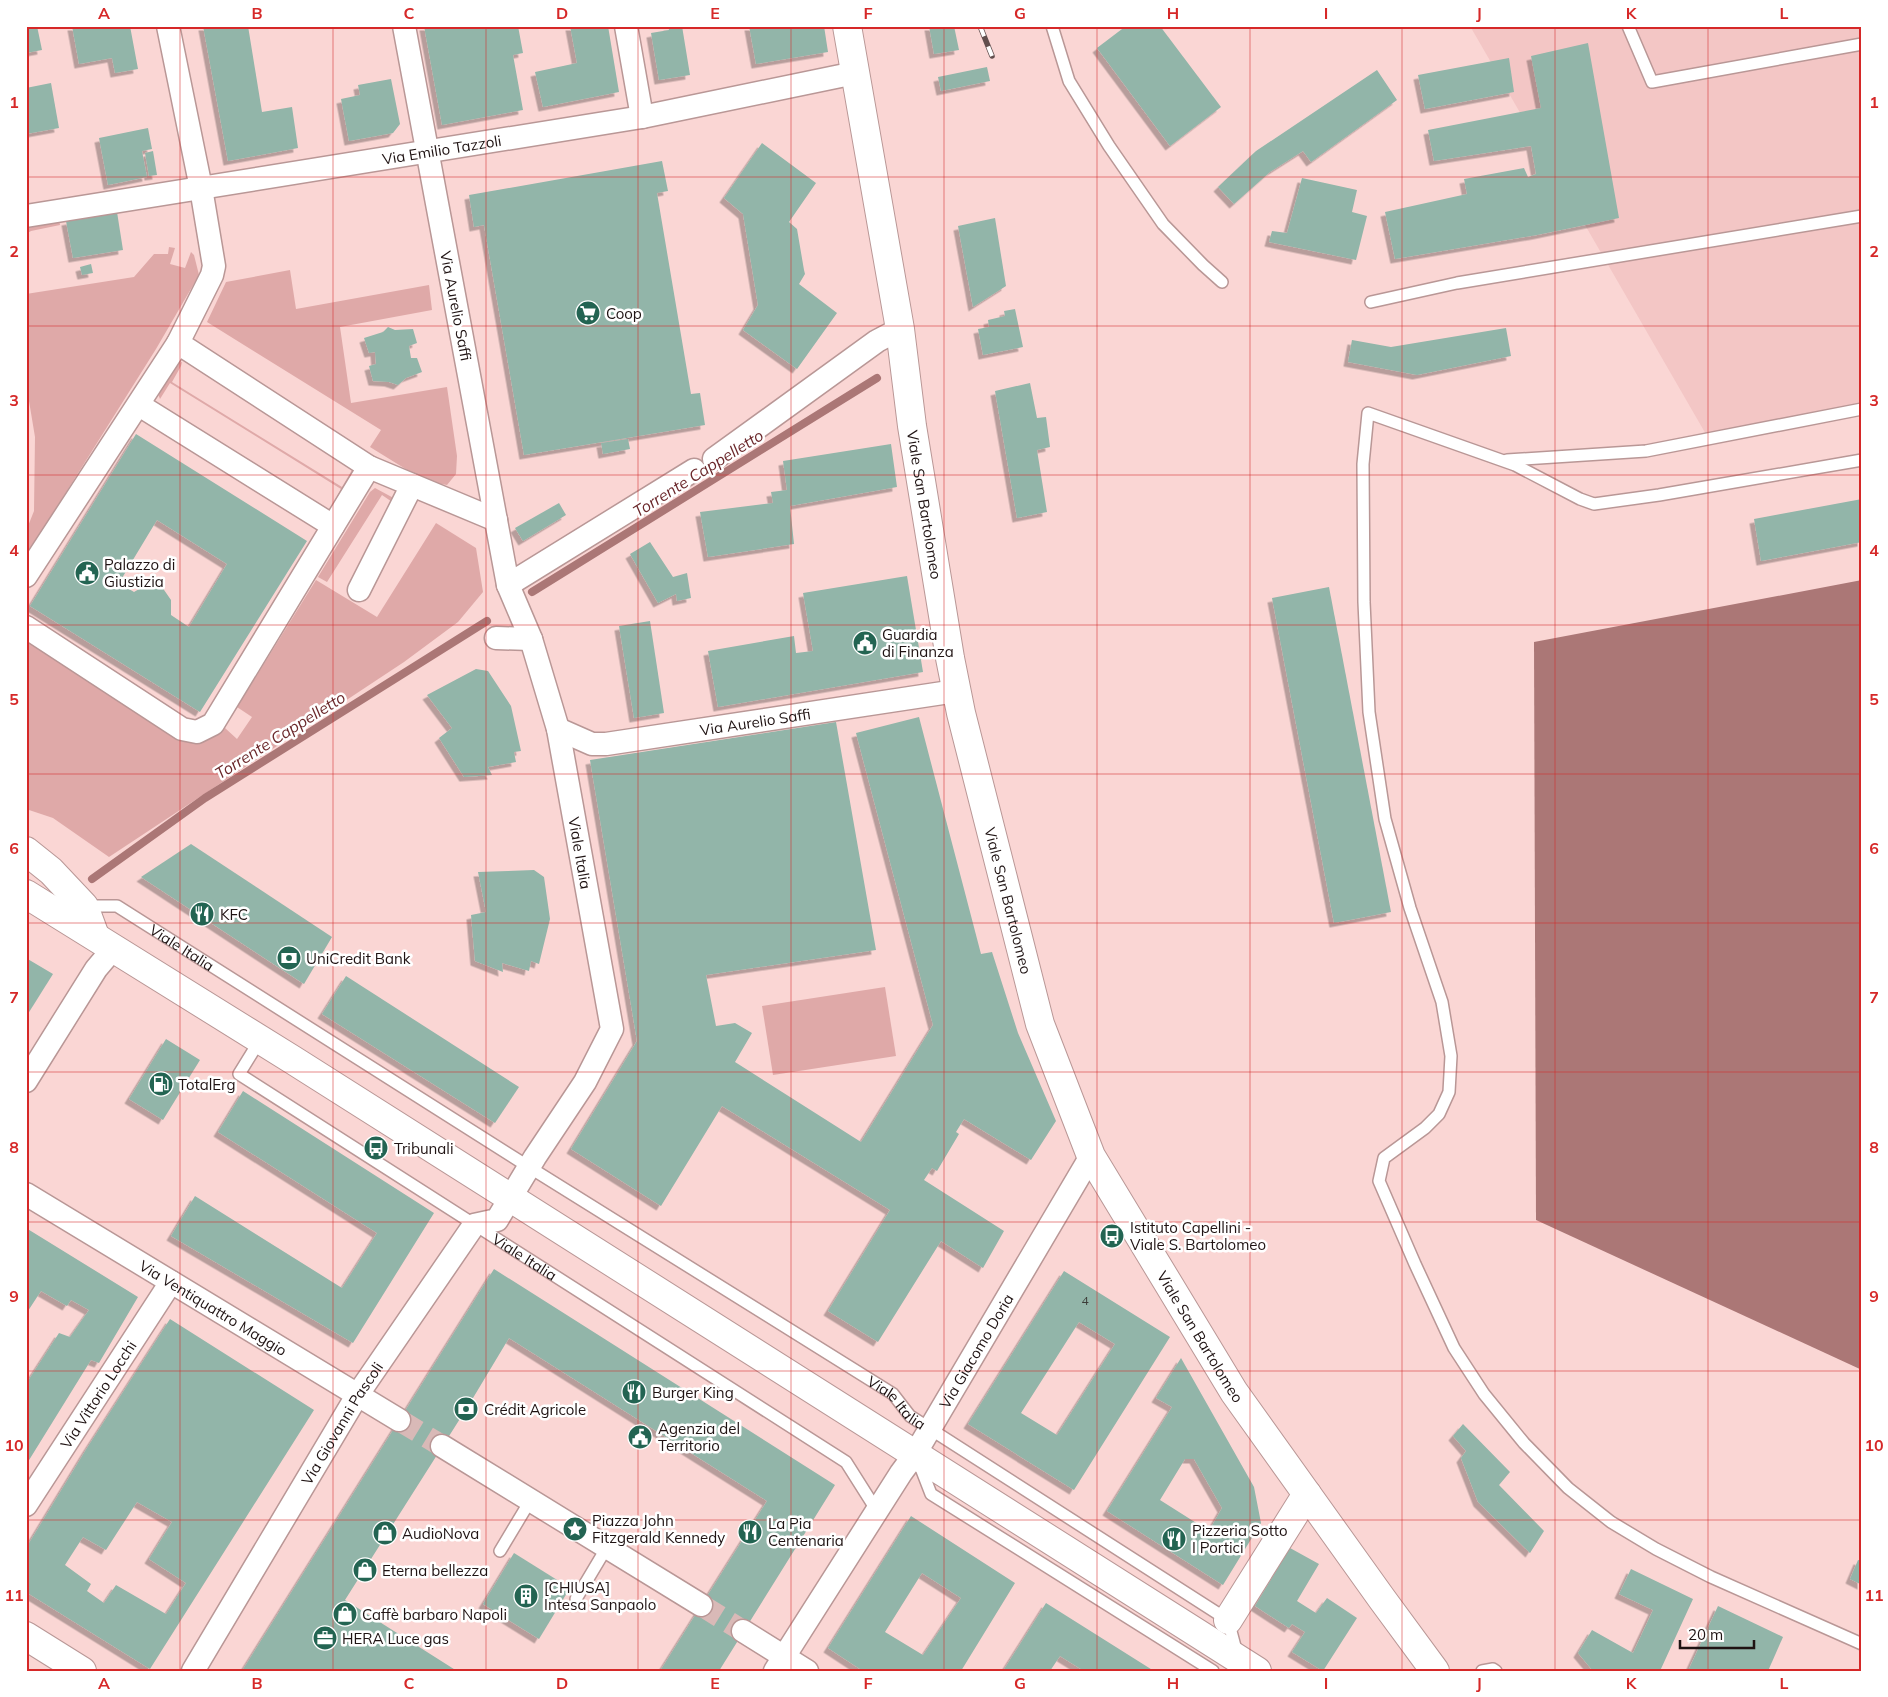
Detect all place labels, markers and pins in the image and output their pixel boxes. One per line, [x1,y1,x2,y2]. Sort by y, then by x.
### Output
supermarket icon: Coop [575,300,601,326]
place label: Coop [606,304,642,323]
place label: Palazzo di Giustizia [104,555,175,591]
public building icon: Palazzo di Giustizia [74,560,100,586]
place label: Guardia di Finanza [882,625,954,661]
public building icon: Guardia di Finanza [852,630,878,656]
restaurant icon: KFC [189,901,215,927]
place label: KFC [220,905,248,924]
bank icon: UniCredit Bank [276,945,302,971]
place label: UniCredit Bank [306,949,411,968]
fuel station icon: TotalErg [148,1071,174,1097]
place label: TotalErg [178,1075,235,1094]
bus stop icon: Tribunali [363,1135,389,1161]
place label: Tribunali [394,1139,454,1158]
place label: Istituto Capellini - Viale S. Bartolomeo [1130,1218,1266,1254]
bus stop icon: Istituto Capellini - Viale S. Bartolomeo [1099,1223,1125,1249]
restaurant icon: Burger King [621,1379,647,1405]
place label: Burger King [652,1383,734,1402]
bank icon: Crédit Agricole [453,1396,479,1422]
place label: Crédit Agricole [484,1400,586,1419]
place label: Agenzia del Territorio [658,1419,740,1455]
public building icon: Agenzia del Territorio [627,1424,653,1450]
place label: Piazza John Fitzgerald Kennedy [592,1511,725,1547]
place label: La Pia Centenaria [768,1514,844,1550]
place icon: Piazza John Fitzgerald Kennedy [562,1516,588,1542]
restaurant icon: La Pia Centenaria [737,1519,763,1545]
shop icon: AudioNova [372,1520,398,1546]
place label: Pizzeria Sotto I Portici [1192,1521,1287,1557]
place label: AudioNova [402,1524,479,1543]
restaurant icon: Pizzeria Sotto I Portici [1161,1526,1187,1552]
shop icon: Eterna bellezza [352,1557,378,1583]
place label: Eterna bellezza [382,1561,488,1580]
place label: [CHIUSA] Intesa Sanpaolo [544,1578,656,1614]
building icon: [CHIUSA] Intesa Sanpaolo [513,1583,539,1609]
shop icon: Caffè barbaro Napoli [332,1601,358,1627]
place label: Caffè barbaro Napoli [362,1605,507,1624]
office icon: HERA Luce gas [312,1625,338,1651]
place label: HERA Luce gas [342,1629,449,1648]

